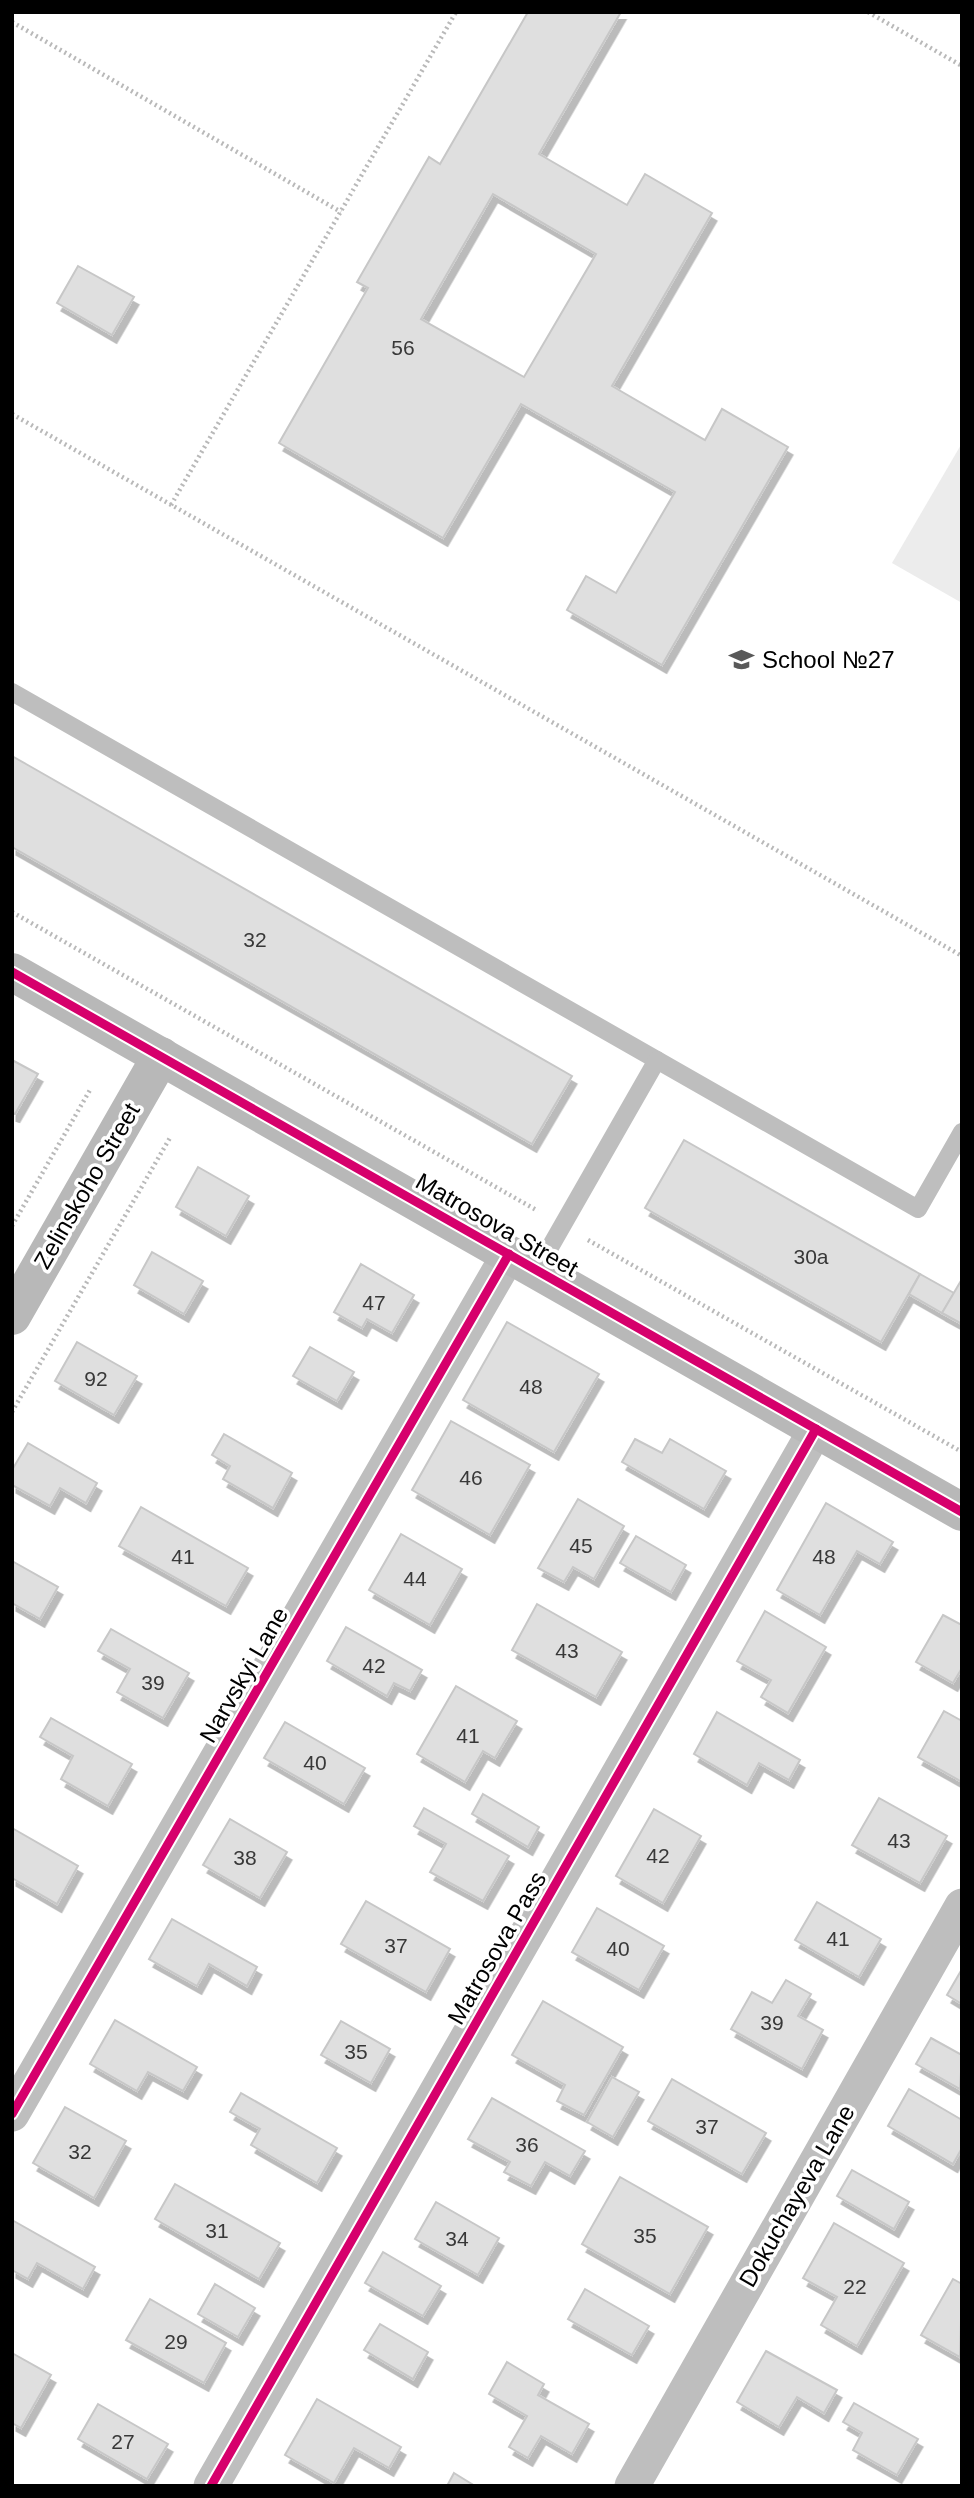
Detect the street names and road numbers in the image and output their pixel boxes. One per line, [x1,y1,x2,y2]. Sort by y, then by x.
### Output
street label: Zelinskoho Street [28,1098,145,1273]
street label: Matrosova Street [411,1167,583,1282]
street label: Narvskyi Lane [194,1602,293,1747]
street label: Matrosova Pass [442,1866,551,2029]
street label: Dokuchayeva Lane [734,2100,860,2291]

